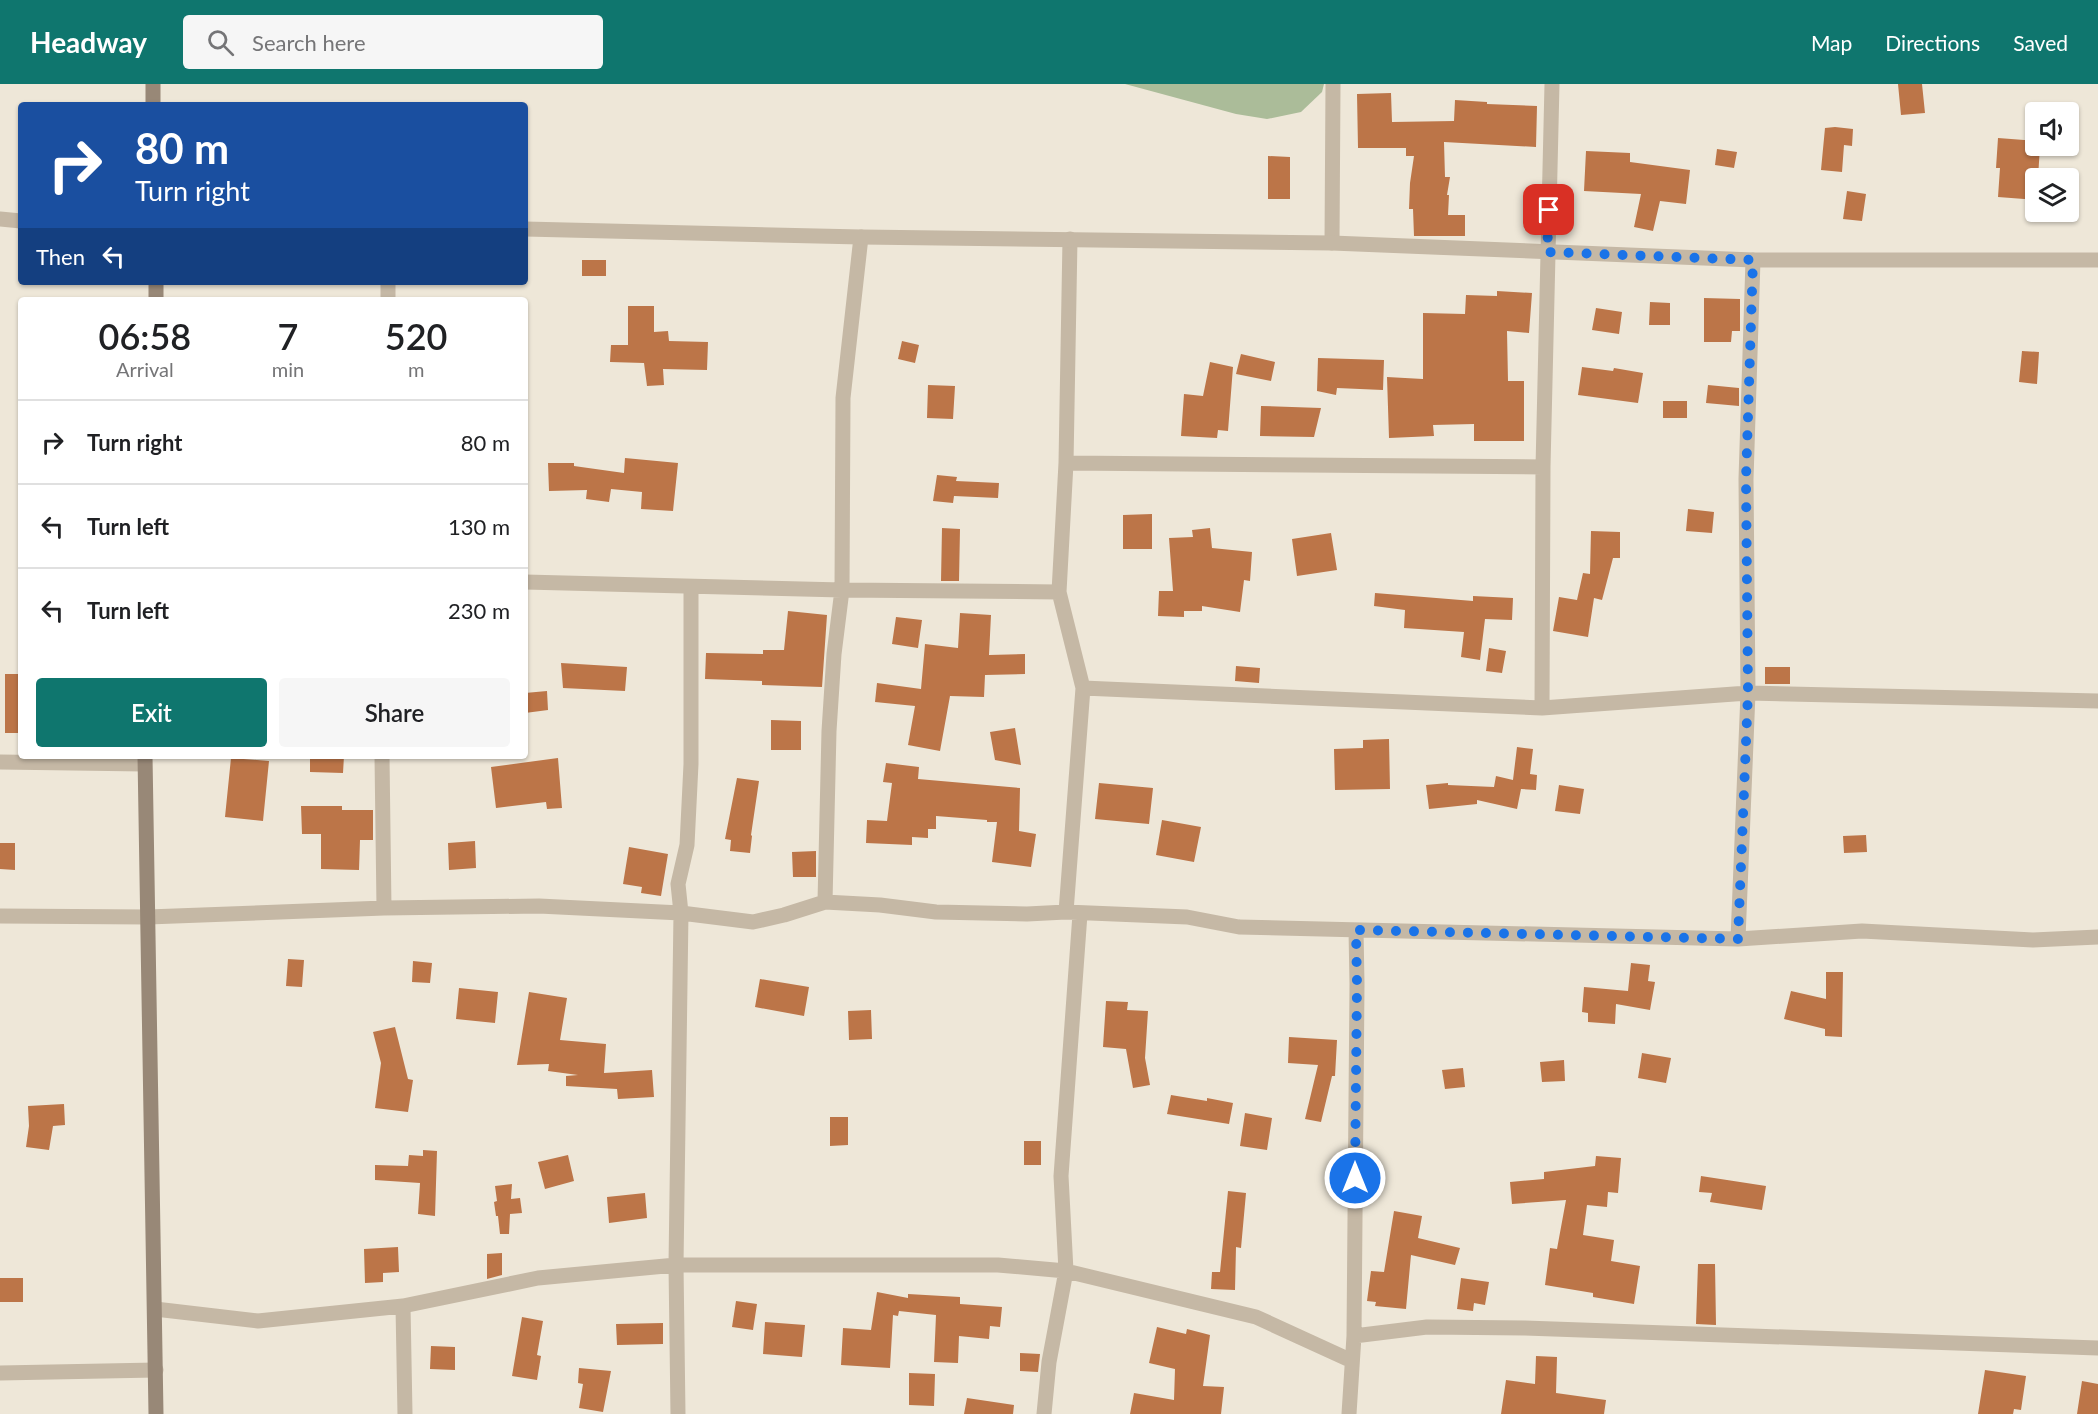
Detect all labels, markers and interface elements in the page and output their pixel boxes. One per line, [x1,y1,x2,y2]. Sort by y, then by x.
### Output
search box [183,15,603,69]
text: Headway [30,25,147,59]
icon: search [204,26,237,59]
text: Search here [252,29,366,56]
text: Map [1811,30,1852,55]
text: Directions [1885,30,1980,55]
text: Saved [2013,30,2068,55]
map controls [2025,102,2079,222]
button: sound [2025,102,2079,156]
text: 80 m [135,123,229,173]
icon: right [36,126,114,204]
button: layers [2025,168,2079,222]
text: Turn right [135,174,250,207]
pin [1523,184,1574,235]
icon: arrive [1532,193,1565,226]
icon: left [97,240,130,273]
text: Then [36,243,85,270]
text: 06:58 [99,314,191,358]
text: 7 [278,314,298,358]
text: 520 [385,314,447,358]
text: Arrival [116,357,174,381]
text: min [272,357,304,381]
text: m [408,357,424,381]
icon: right [36,426,69,459]
text: Turn right [87,429,182,456]
text: 80 m [461,429,510,456]
icon: left [36,510,69,543]
text: Turn left [87,513,169,540]
text: 130 m [448,513,510,540]
icon: left [36,594,69,627]
text: Turn left [87,597,169,624]
text: 230 m [448,597,510,624]
button: Exit [36,678,267,747]
button: Share [279,678,510,747]
position arrow [1323,1146,1387,1210]

